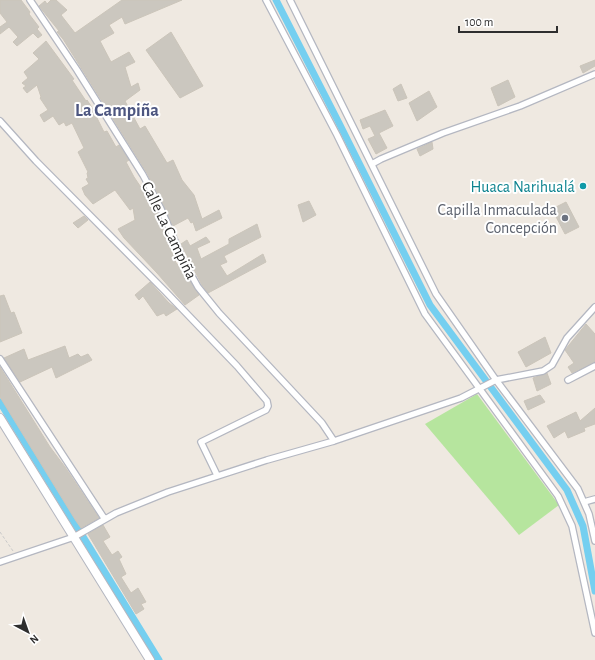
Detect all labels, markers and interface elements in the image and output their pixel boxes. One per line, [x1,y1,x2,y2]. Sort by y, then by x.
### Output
scale bar [459,8,557,34]
text: 100 m [465,16,493,28]
district label: La Campiña [75,102,159,120]
street label: Calle La Campiña [139,179,200,282]
place label: Huaca Narihualá [471,179,575,195]
marker: Huaca Narihualá [578,181,588,191]
place label: Capilla Inmaculada Concepción [438,202,557,236]
marker: Capilla Inmaculada Concepción [560,213,570,223]
north arrow [8,612,48,652]
text: N [28,633,41,646]

